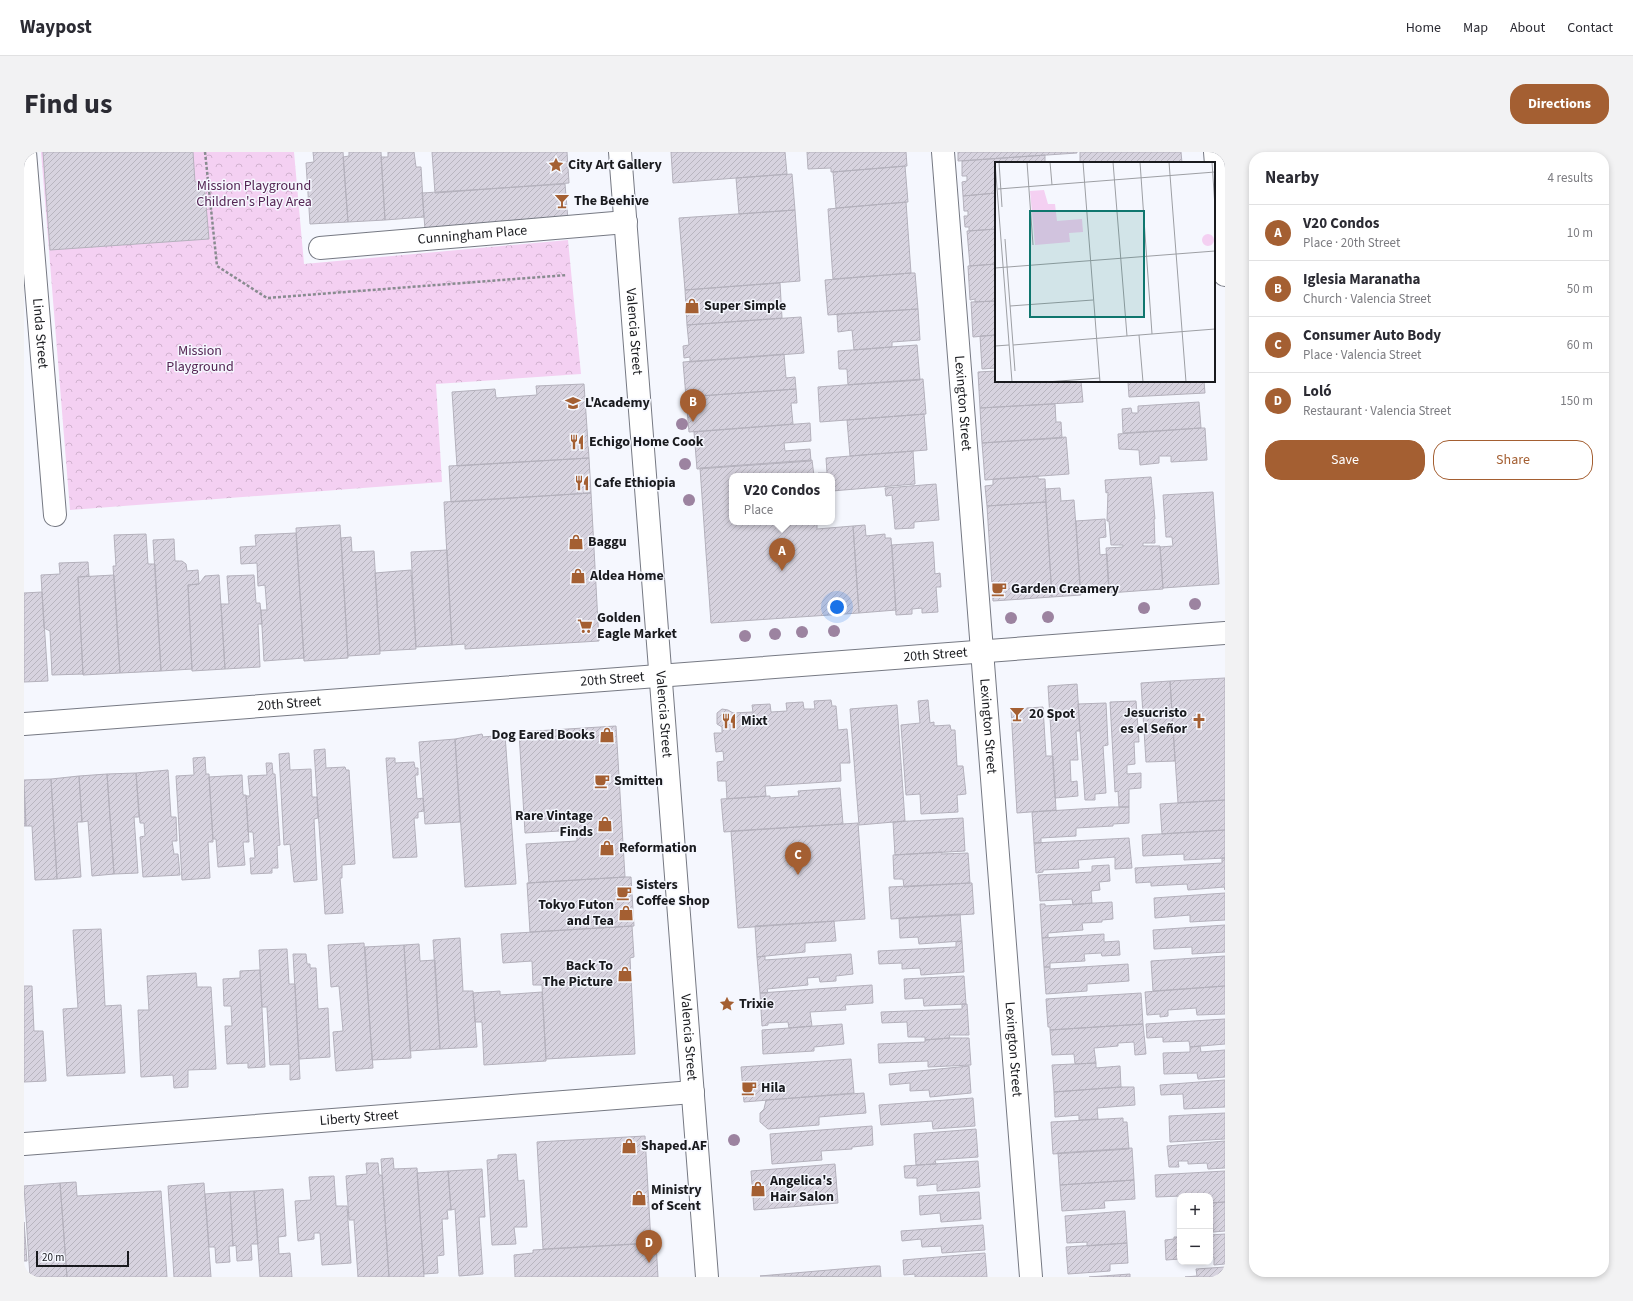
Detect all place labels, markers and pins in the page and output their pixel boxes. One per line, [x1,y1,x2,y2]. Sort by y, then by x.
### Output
place label: City Art Gallery [568,155,662,175]
place icon: City Art Gallery [547,156,565,174]
place label: The Beehive [574,191,649,211]
bar icon: The Beehive [553,192,571,210]
place label: Super Simple [704,296,786,316]
shop icon: Super Simple [683,297,701,315]
pin: B [680,389,706,422]
place label: L'Academy [585,393,651,413]
school or university icon: L'Academy [564,394,582,412]
place label: Echigo Home Cook [589,432,704,452]
restaurant icon: Echigo Home Cook [568,433,586,451]
place label: Cafe Ethiopia [594,473,676,493]
restaurant icon: Cafe Ethiopia [573,474,591,492]
place label: Baggu [588,532,627,552]
shop icon: Baggu [567,533,585,551]
pin: A [769,538,795,571]
place label: Aldea Home [589,566,664,586]
shop icon: Aldea Home [569,567,587,585]
place label: Garden Creamery [1011,579,1120,599]
cafe icon: Garden Creamery [990,580,1008,598]
place label: Golden Eagle Market [597,608,678,644]
supermarket icon: Golden Eagle Market [576,617,594,635]
place label: Jesucristo es el Señor [1120,703,1187,739]
place label: 20 Spot [1029,704,1076,724]
bar icon: 20 Spot [1008,705,1026,723]
place label: Mixt [741,711,768,731]
restaurant icon: Mixt [720,712,738,730]
church icon: Jesucristo es el Señor [1190,712,1208,730]
place label: Dog Eared Books [492,725,595,745]
shop icon: Dog Eared Books [598,726,616,744]
place label: Smitten [614,771,663,791]
cafe icon: Smitten [593,772,611,790]
place label: Rare Vintage Finds [515,806,593,842]
shop icon: Rare Vintage Finds [596,815,614,833]
place label: Reformation [619,838,697,858]
shop icon: Reformation [598,839,616,857]
pin: C [785,842,811,875]
place label: Sisters Coffee Shop [636,875,710,911]
cafe icon: Sisters Coffee Shop [615,884,633,902]
place label: Tokyo Futon and Tea [538,895,614,931]
shop icon: Tokyo Futon and Tea [617,904,635,922]
place label: Back To The Picture [543,956,613,992]
shop icon: Back To The Picture [616,965,634,983]
place label: Trixie [739,994,774,1014]
place icon: Trixie [718,995,736,1013]
place label: Hila [761,1078,786,1098]
cafe icon: Hila [740,1079,758,1097]
place label: Shaped.AF [641,1136,707,1156]
shop icon: Shaped.AF [620,1137,638,1155]
place label: Angelica's Hair Salon [769,1171,834,1207]
place label: Ministry of Scent [651,1180,702,1216]
shop icon: Angelica's Hair Salon [749,1180,767,1198]
shop icon: Ministry of Scent [630,1189,648,1207]
pin: D [636,1230,662,1263]

